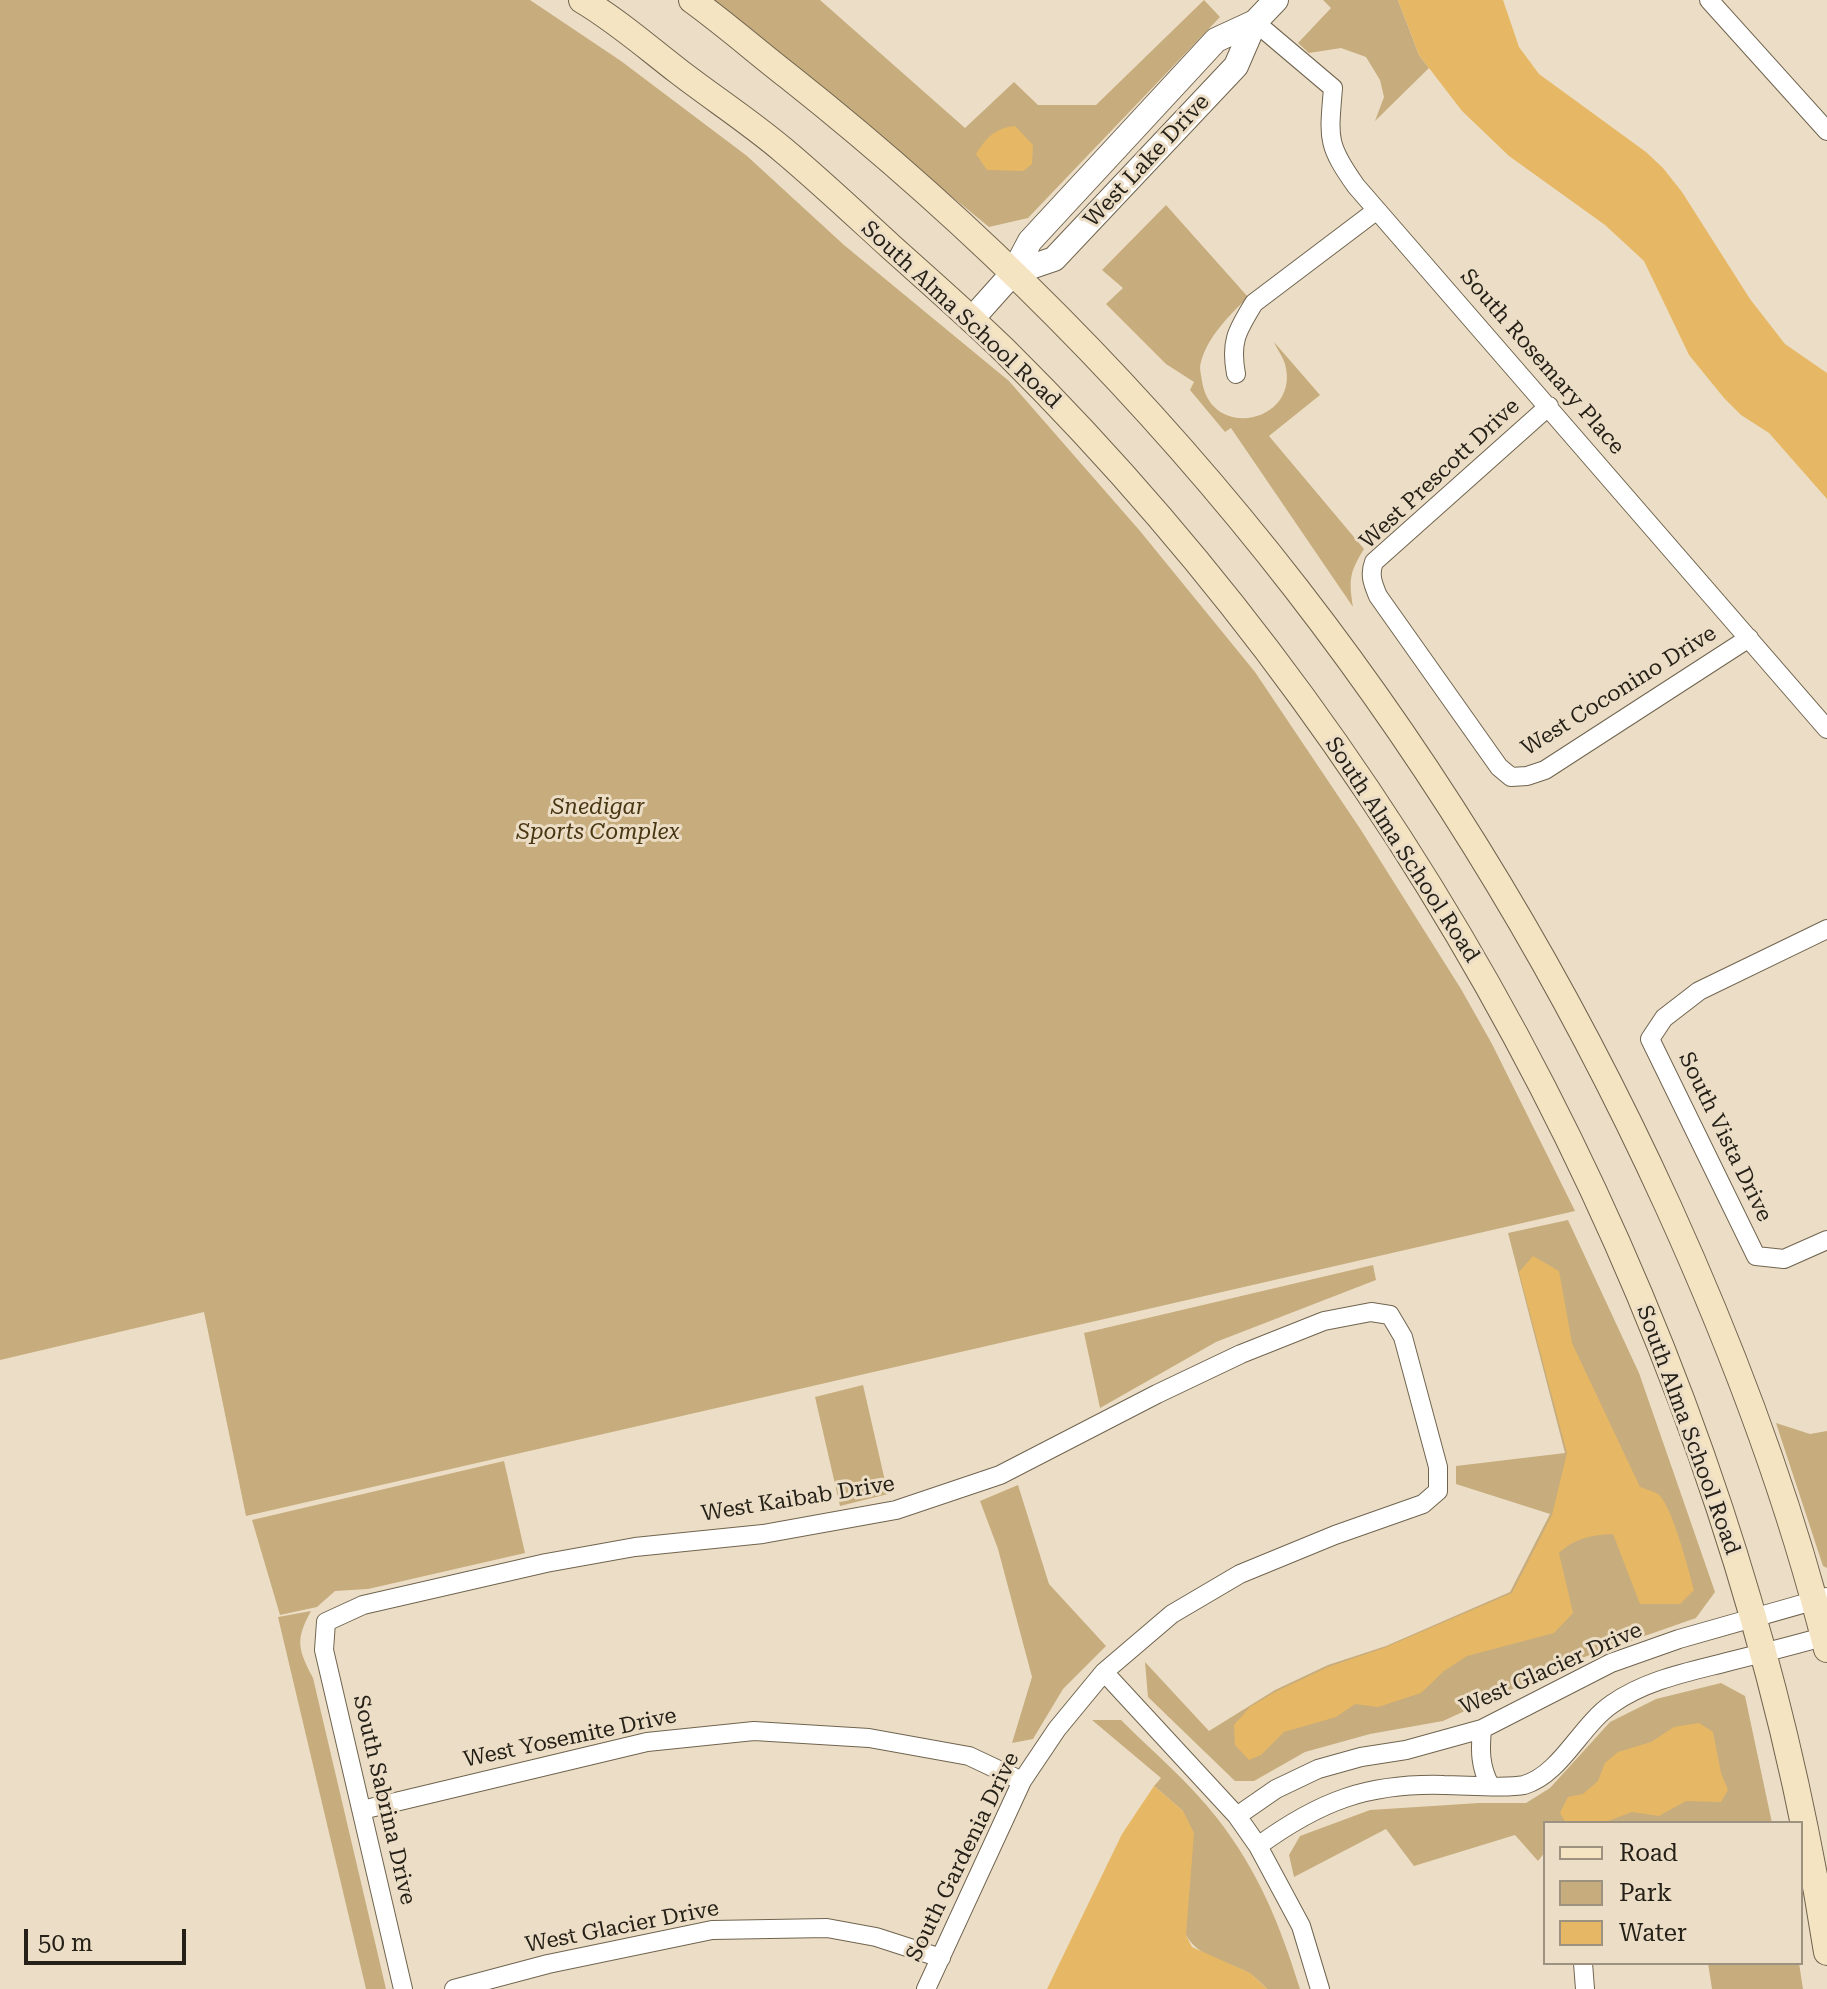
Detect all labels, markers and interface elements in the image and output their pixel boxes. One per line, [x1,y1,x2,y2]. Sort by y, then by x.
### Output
street label: West Lake Drive [1079,89,1215,233]
street label: South Alma School Road [856,216,1066,414]
street label: South Rosemary Place [1454,264,1630,460]
street label: West Prescott Drive [1355,393,1525,555]
street label: West Coconino Drive [1517,620,1721,762]
street label: South Alma School Road [1319,732,1485,968]
park label: Snedigar Sports Complex [517,795,679,846]
street label: South Vista Drive [1673,1048,1777,1226]
street label: South Alma School Road [1631,1302,1745,1558]
street label: West Kaibab Drive [699,1471,897,1527]
street label: West Glacier Drive [1456,1617,1646,1721]
street label: South Sabrina Drive [347,1693,421,1907]
street label: West Yosemite Drive [461,1703,679,1773]
street label: South Gardenia Drive [901,1748,1025,1966]
legend [1543,1821,1803,1965]
text: Road [1619,1839,1678,1867]
text: Park [1619,1879,1672,1907]
street label: West Glacier Drive [523,1895,721,1959]
scale bar [28,1913,190,1963]
text: Water [1619,1919,1687,1947]
text: 50 m [38,1929,93,1957]

